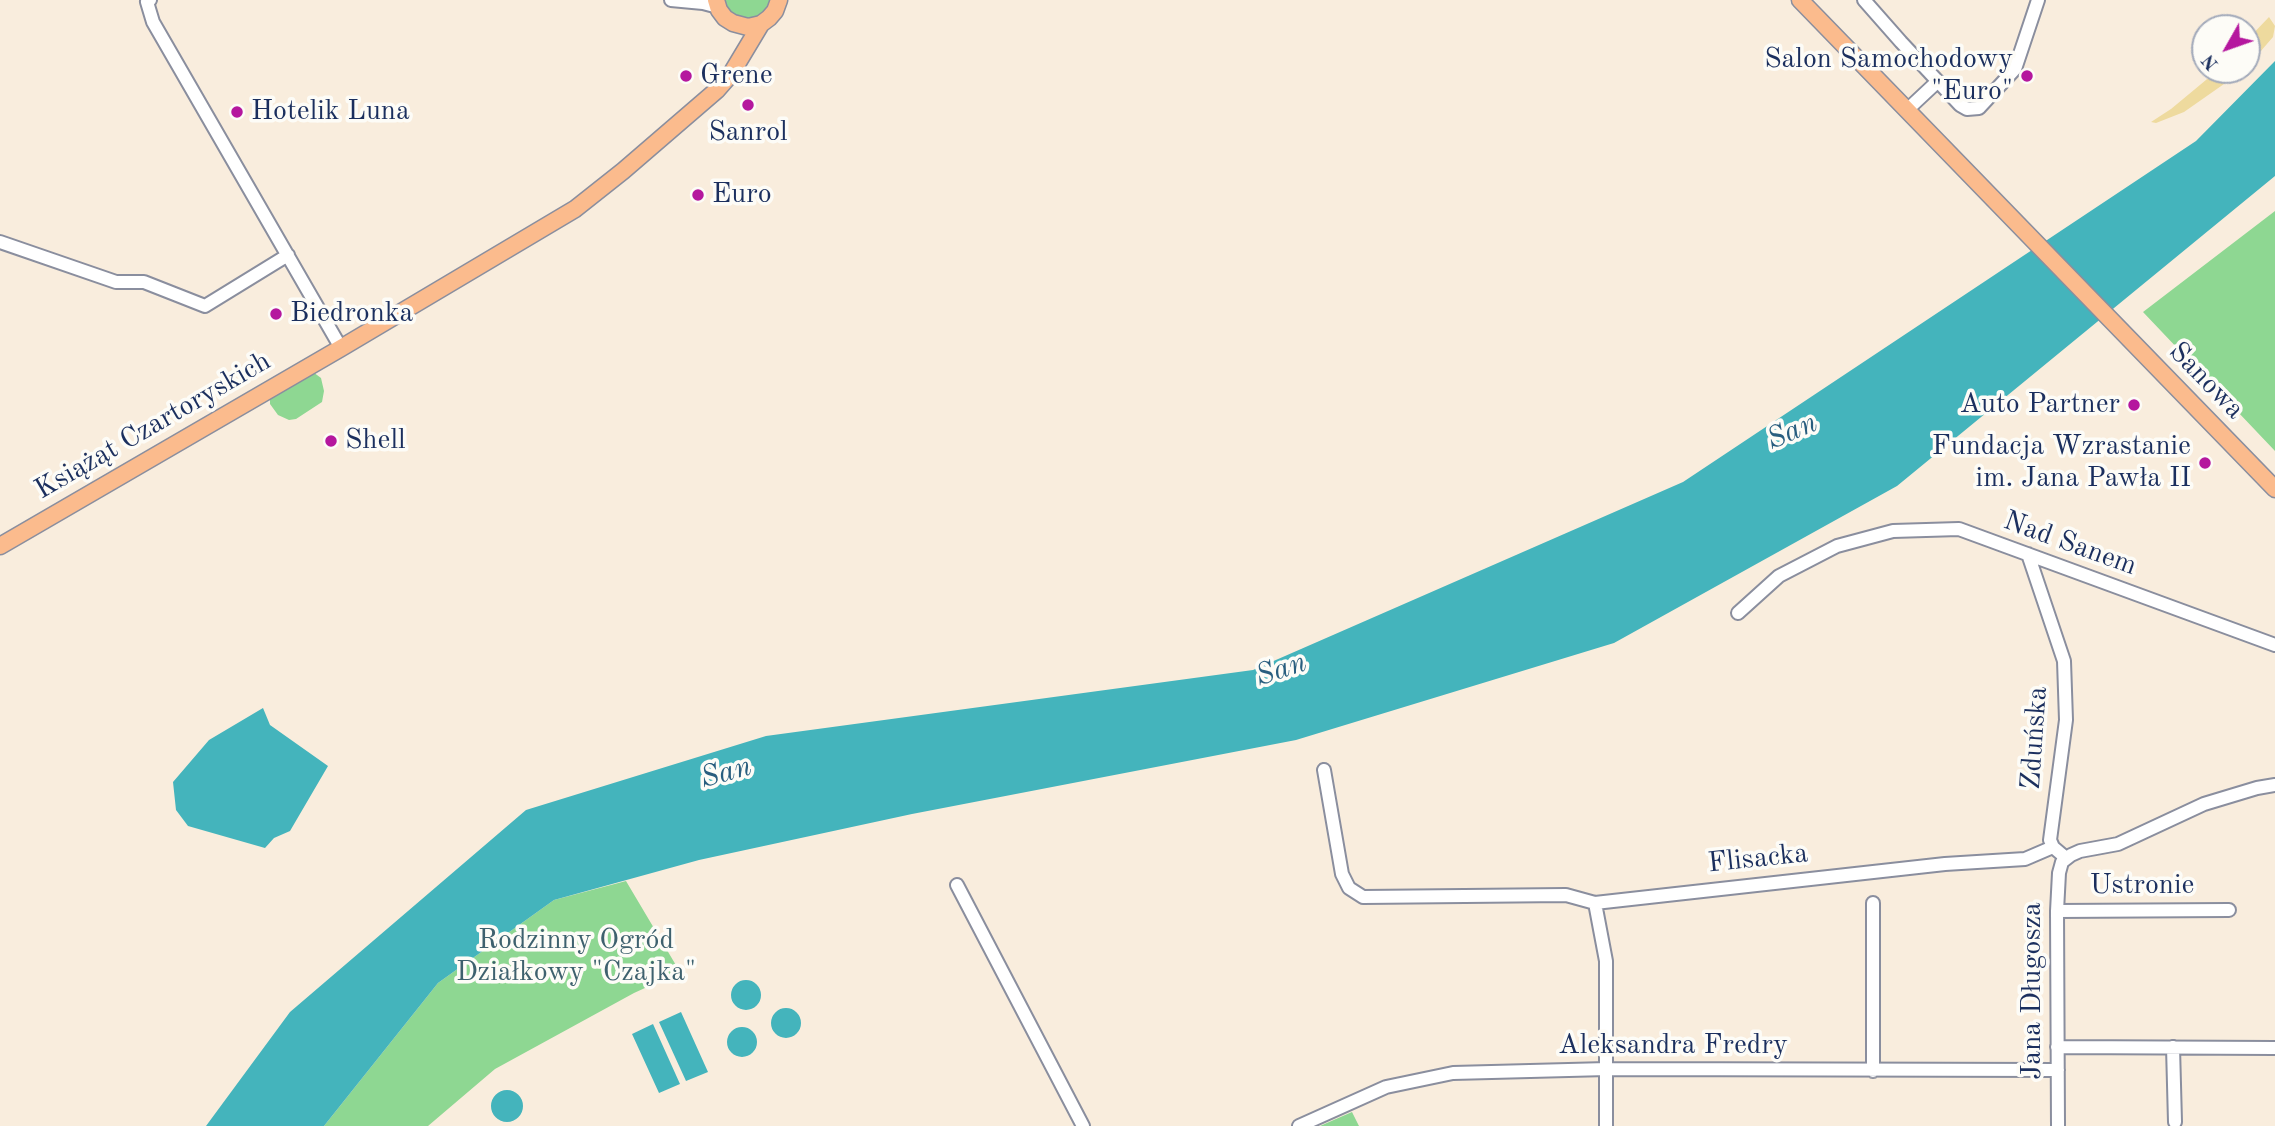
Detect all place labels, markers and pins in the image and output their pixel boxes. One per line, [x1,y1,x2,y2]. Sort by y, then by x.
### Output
place label: Salon Samochodowy "Euro" [1764,43,2013,109]
place label: Grene [700,59,773,93]
marker: Grene [678,68,694,84]
marker: Salon Samochodowy "Euro" [2019,68,2035,84]
place label: Hotelik Luna [251,95,410,129]
marker: Sanrol [740,97,756,113]
marker: Hotelik Luna [229,104,245,120]
place label: Sanrol [708,116,788,150]
place label: Euro [712,178,772,212]
marker: Euro [690,187,706,203]
place label: Biedronka [290,297,413,331]
marker: Biedronka [268,306,284,322]
place label: Auto Partner [1960,388,2120,422]
marker: Auto Partner [2126,397,2142,413]
place label: Shell [345,424,406,458]
place label: Fundacja Wzrastanie im. Jana Pawła II [1932,430,2191,496]
marker: Shell [323,433,339,449]
marker: Fundacja Wzrastanie im. Jana Pawła II [2197,455,2213,471]

